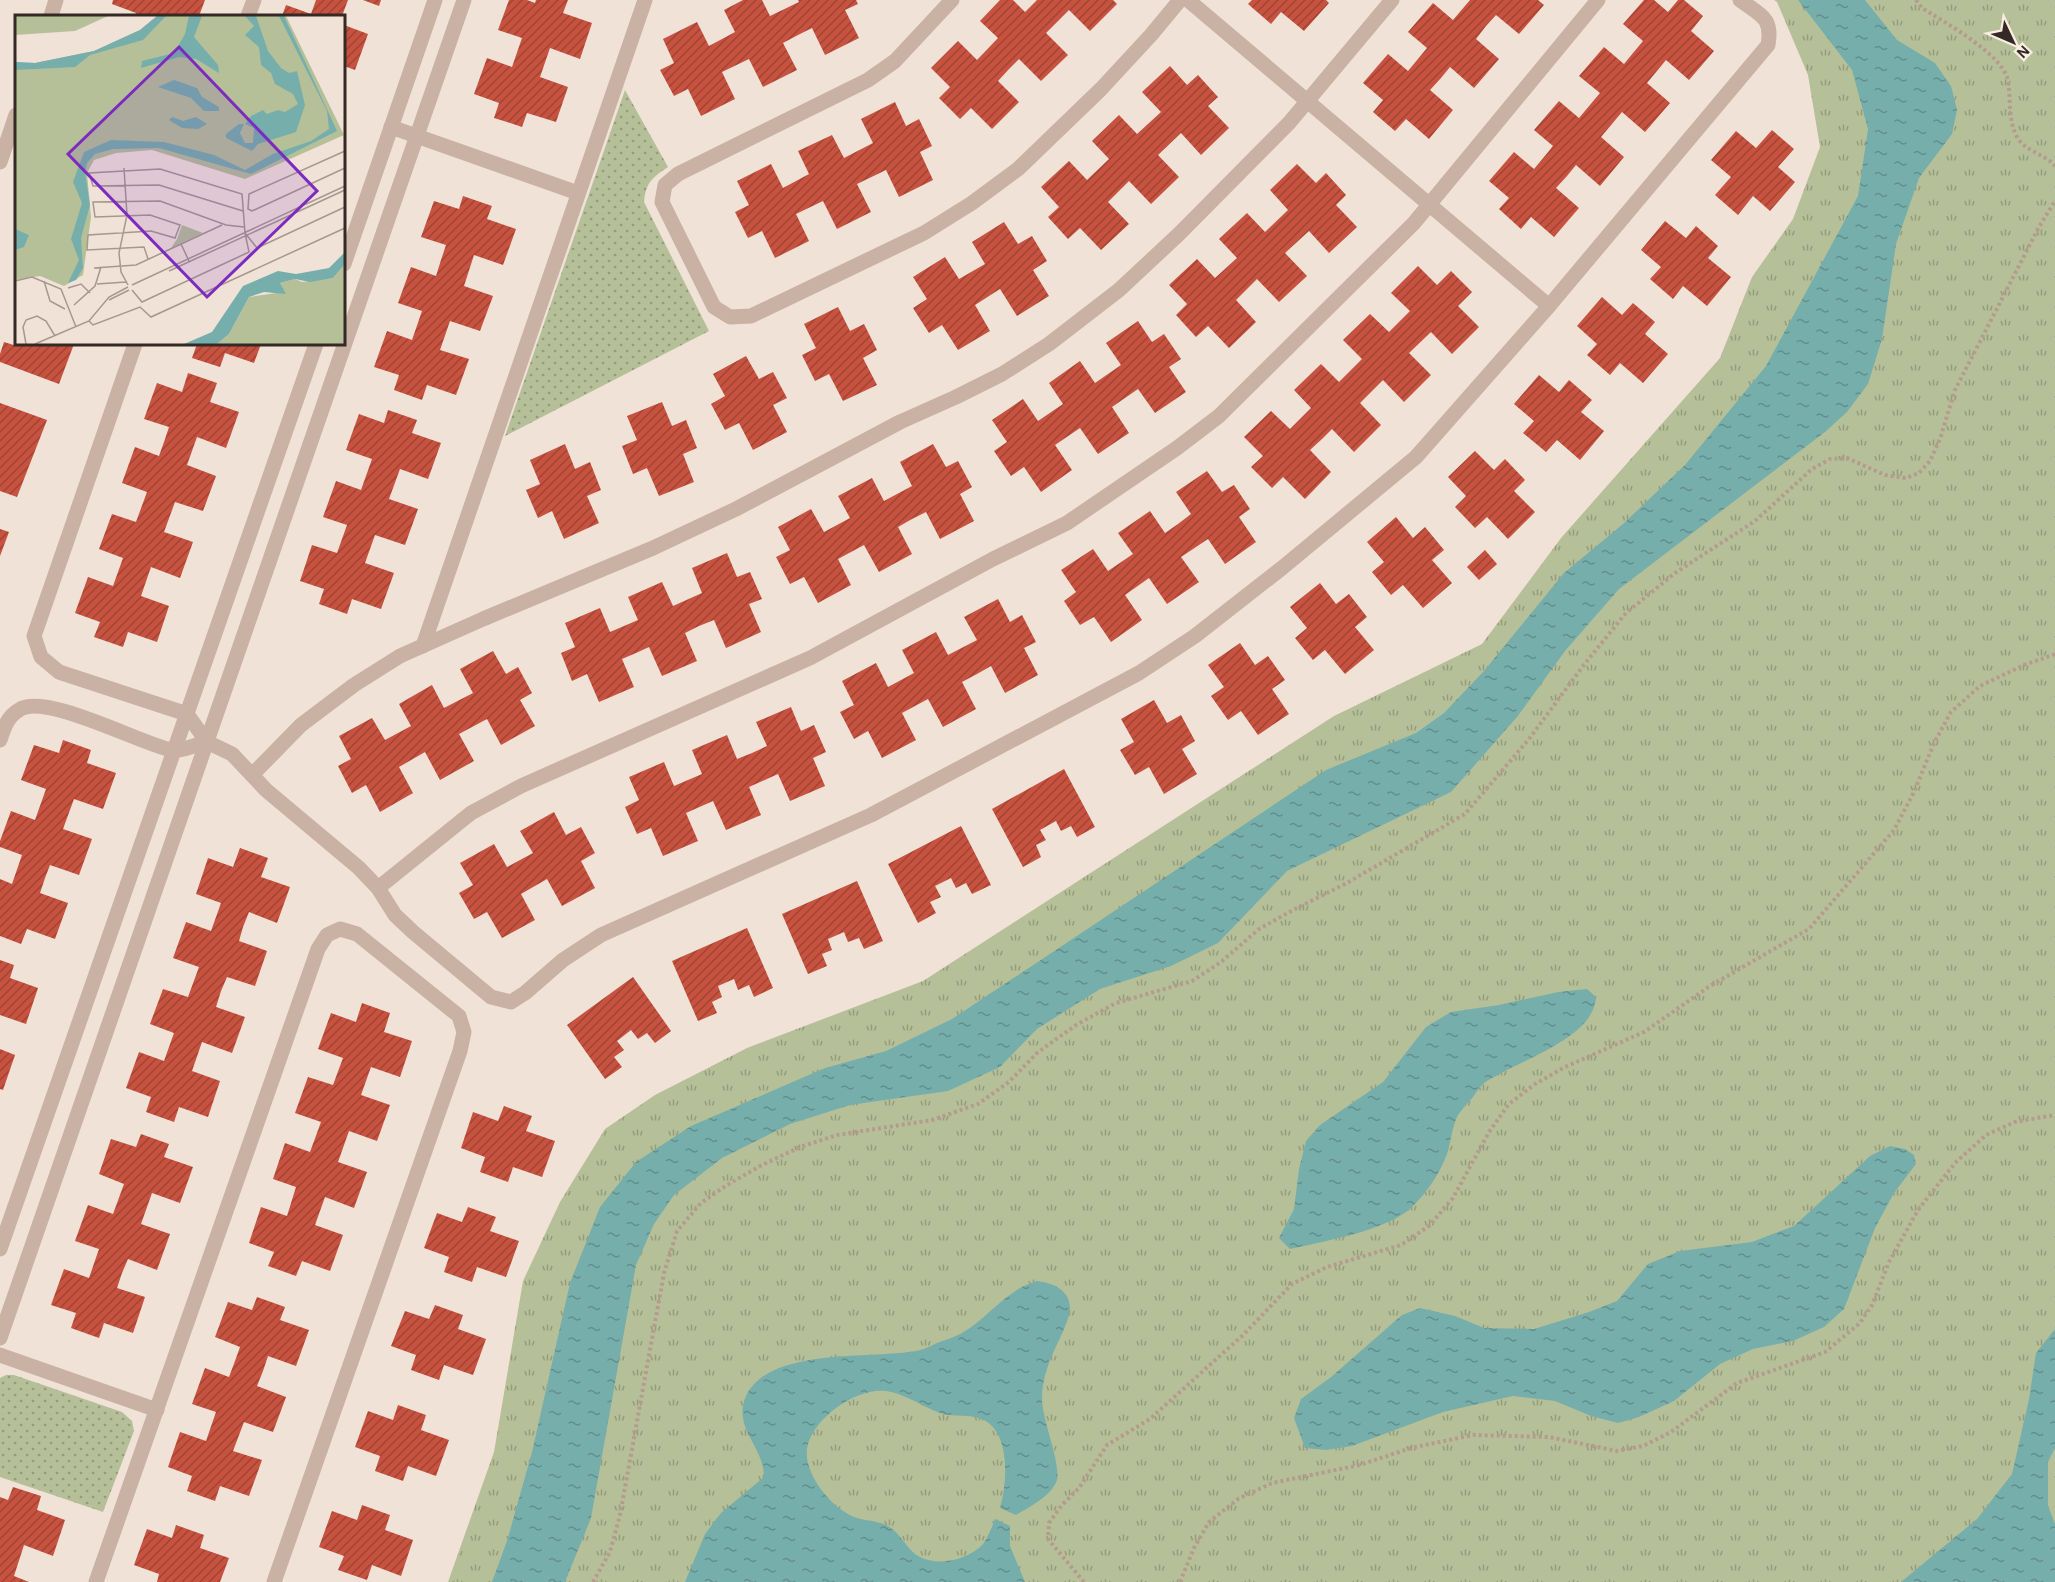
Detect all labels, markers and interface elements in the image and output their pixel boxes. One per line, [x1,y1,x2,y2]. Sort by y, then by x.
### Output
north arrow [1983,12,2043,72]
inset map [15,15,345,345]
text: N [2013,42,2033,61]

